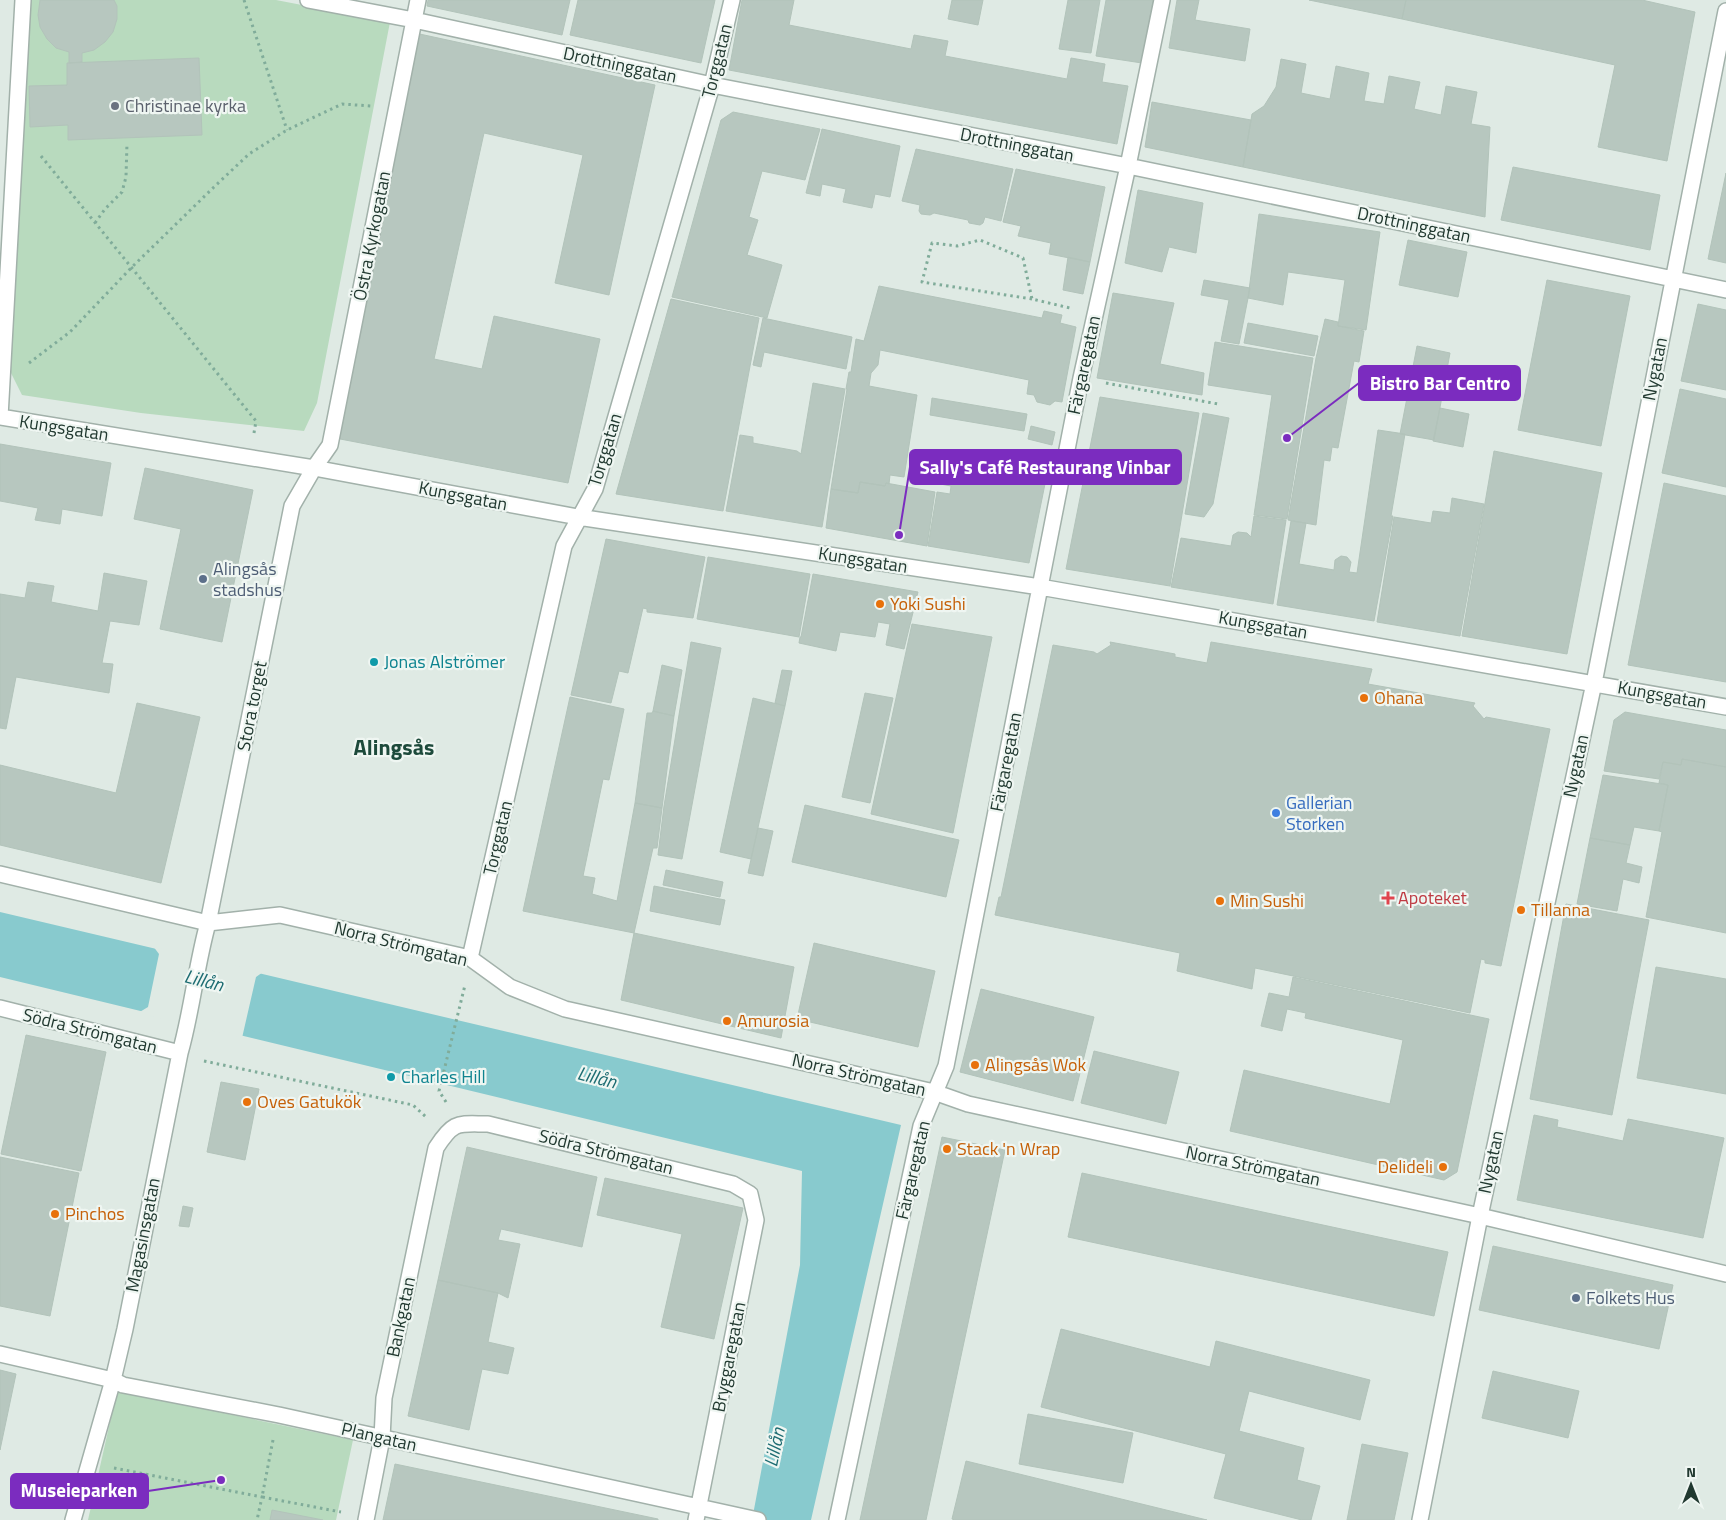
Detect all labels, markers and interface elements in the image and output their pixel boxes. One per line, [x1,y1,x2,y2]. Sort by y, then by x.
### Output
street label: Torggatan [694,21,739,101]
street label: Drottninggatan [561,39,679,90]
place label: Christinae kyrka [125,92,246,119]
marker: Christinae kyrka [109,100,121,112]
street label: Drottninggatan [958,120,1076,169]
street label: Östra Kyrkogatan [346,169,397,303]
street label: Drottninggatan [1355,199,1473,250]
street label: Färgaregatan [1060,313,1107,417]
street label: Nygatan [1635,335,1674,403]
callout: Bistro Bar Centro [1359,366,1520,400]
text: Bistro Bar Centro [1370,368,1510,397]
street label: Kungsgatan [17,407,111,448]
street label: Torggatan [581,410,629,490]
callout: Sally's Café Restaurang Vinbar [910,450,1181,484]
text: Sally's Café Restaurang Vinbar [919,452,1171,481]
street label: Kungsgatan [416,474,510,517]
street label: Kungsgatan [816,539,910,580]
place label: Alingsås stadshus [213,555,282,603]
marker: Alingsås stadshus [197,573,209,585]
place label: Yoki Sushi [890,590,966,617]
marker: Yoki Sushi [874,598,886,610]
street label: Kungsgatan [1216,603,1310,646]
place label: Jonas Alströmer [384,648,505,675]
marker: Jonas Alströmer [368,656,380,668]
street label: Stora torget [230,658,274,753]
street label: Kungsgatan [1615,673,1709,716]
place label: Ohana [1374,684,1423,711]
marker: Ohana [1358,692,1370,704]
street label: Färgaregatan [983,710,1028,814]
district label: Alingsås [354,730,434,764]
street label: Nygatan [1556,732,1595,800]
place label: Gallerian Storken [1286,789,1352,837]
street label: Torggatan [476,798,519,878]
marker: Gallerian Storken [1270,807,1282,819]
place label: Apoteket [1398,884,1467,911]
place label: Min Sushi [1230,887,1304,914]
marker: Apoteket [1382,892,1394,904]
marker: Min Sushi [1214,895,1226,907]
place label: Tillanna [1531,896,1590,923]
marker: Tillanna [1515,904,1527,916]
street label: Norra Strömgatan [331,914,471,973]
water label: Lillån [182,961,227,998]
street label: Södra Strömgatan [20,1001,160,1060]
place label: Amurosia [737,1007,809,1034]
marker: Amurosia [721,1015,733,1027]
street label: Norra Strömgatan [789,1046,929,1103]
place label: Alingsås Wok [985,1051,1087,1078]
water label: Lillån [575,1058,620,1095]
marker: Alingsås Wok [969,1059,981,1071]
place label: Charles Hill [401,1063,486,1090]
marker: Charles Hill [385,1071,397,1083]
place label: Oves Gatukök [257,1088,362,1115]
marker: Oves Gatukök [241,1096,253,1108]
street label: Färgaregatan [888,1118,937,1222]
street label: Södra Strömgatan [536,1122,676,1181]
street label: Nygatan [1471,1128,1510,1196]
place label: Stack 'n Wrap [957,1135,1060,1162]
street label: Norra Strömgatan [1183,1138,1323,1193]
marker: Stack 'n Wrap [941,1143,953,1155]
place label: Delideli [1377,1153,1433,1180]
marker: Delideli [1437,1161,1449,1173]
street label: Magasinsgatan [118,1175,167,1294]
place label: Pinchos [65,1200,125,1227]
marker: Pinchos [49,1208,61,1220]
street label: Bankgatan [379,1274,422,1360]
place label: Folkets Hus [1586,1284,1675,1311]
marker: Folkets Hus [1570,1292,1582,1304]
street label: Bryggaregatan [705,1299,752,1414]
street label: Plangatan [339,1415,420,1458]
water label: Lillån [755,1424,792,1469]
north arrow [1666,1460,1716,1510]
text: N [1686,1461,1696,1482]
callout: Museieparken [11,1474,148,1508]
text: Museieparken [21,1475,137,1504]

